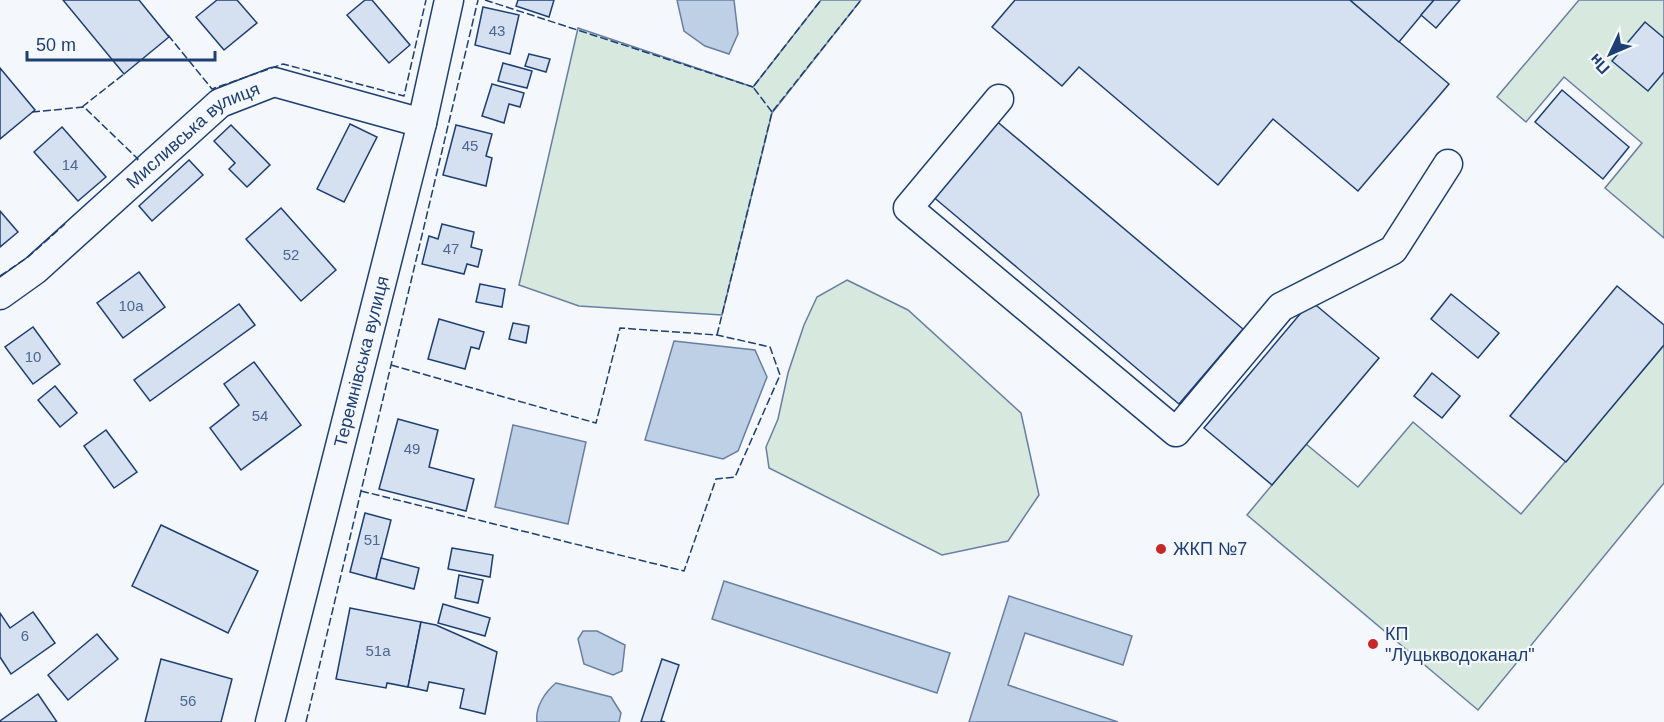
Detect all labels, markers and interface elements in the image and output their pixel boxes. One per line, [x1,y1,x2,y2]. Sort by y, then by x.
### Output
house number: 43 [489,22,505,39]
scale bar [27,24,214,62]
north arrow [1580,24,1640,84]
text: 50 m [36,35,76,55]
text: Пн [1586,51,1613,78]
street label: Мисливська вулиця [123,79,263,192]
house number: 45 [462,137,478,154]
house number: 14 [62,156,78,173]
house number: 47 [443,240,459,257]
house number: 52 [283,246,299,263]
street label: Теремнівська вулиця [330,274,393,449]
house number: 10а [118,297,144,314]
house number: 10 [25,348,41,365]
house number: 54 [252,407,268,424]
house number: 49 [404,440,420,457]
house number: 51 [364,531,380,548]
place label: ЖКП №7 [1173,539,1247,559]
marker: ЖКП №7 [1154,542,1168,556]
place label: КП "Луцькводоканал" [1385,624,1535,665]
house number: 6 [21,627,29,644]
marker: КП "Луцькводоканал" [1366,637,1380,651]
house number: 51а [365,642,391,659]
house number: 56 [180,692,196,709]

